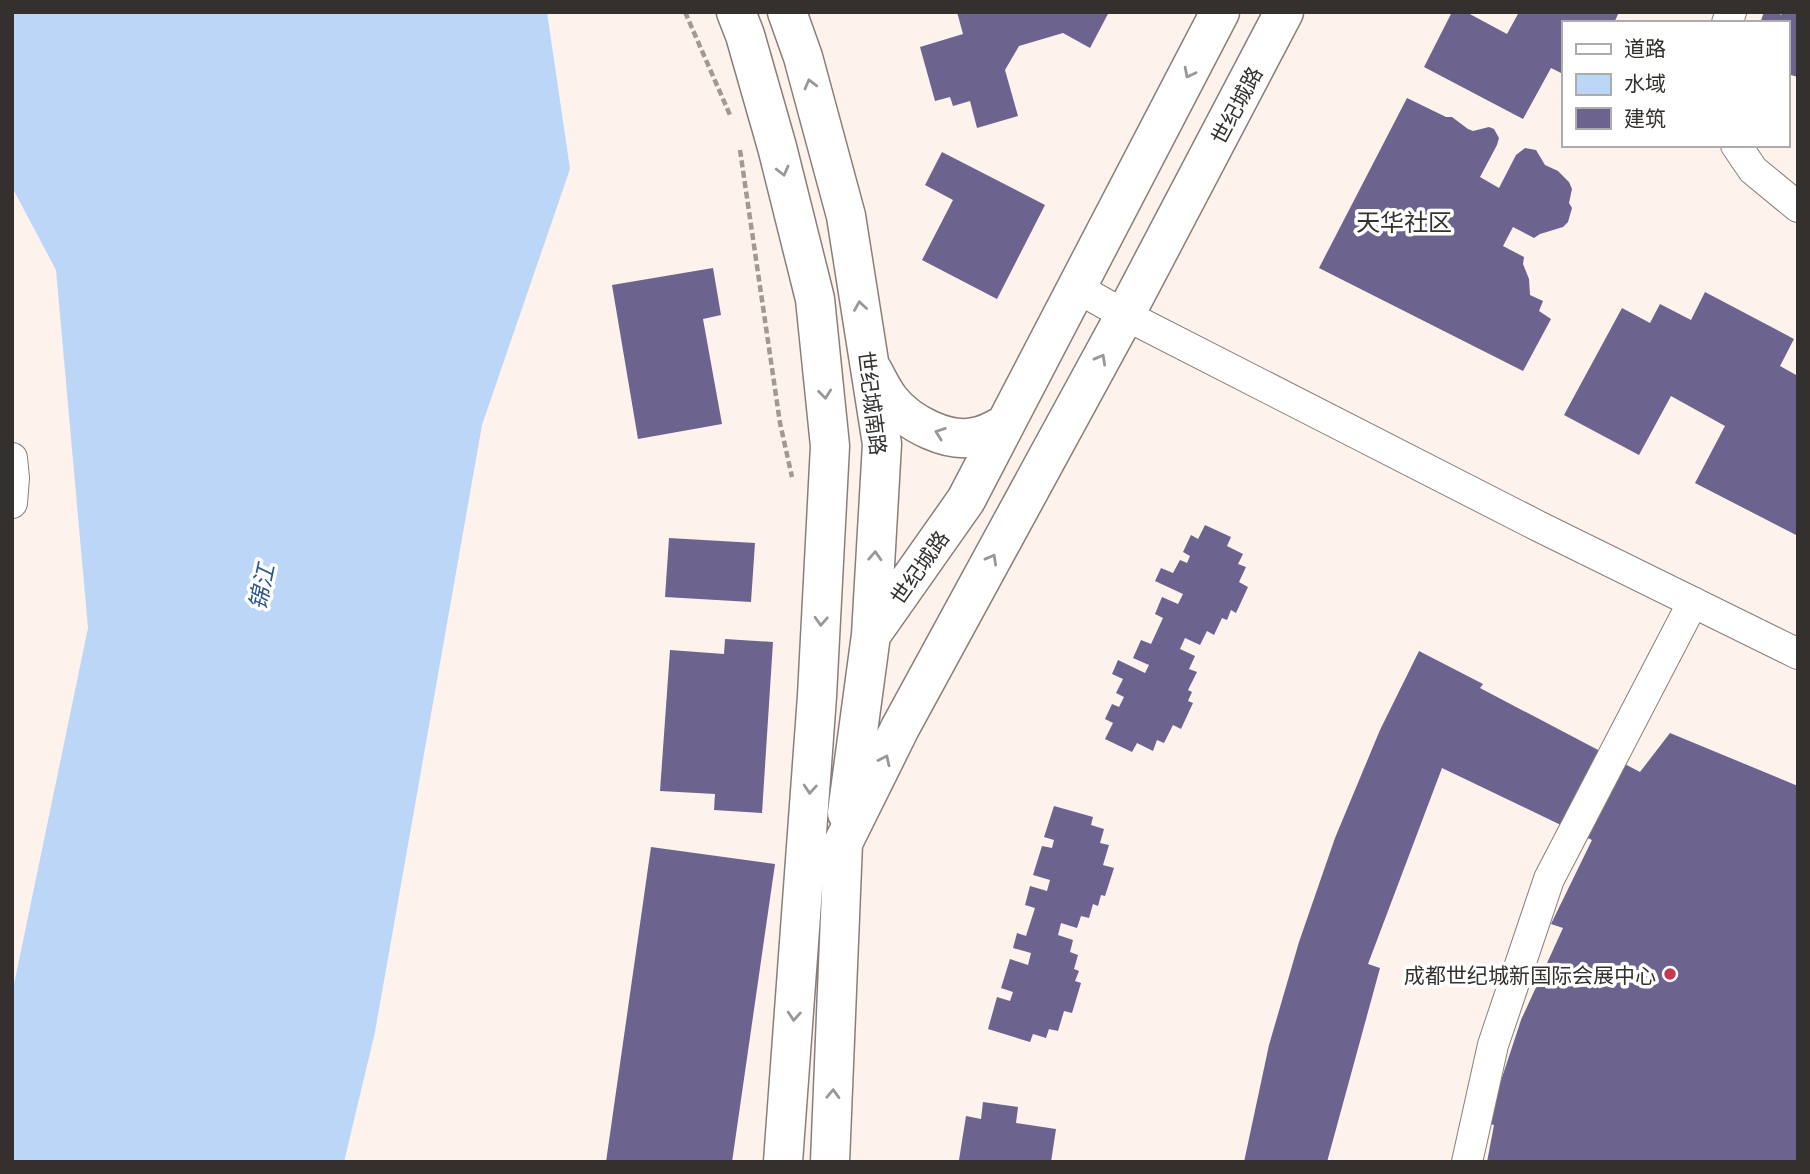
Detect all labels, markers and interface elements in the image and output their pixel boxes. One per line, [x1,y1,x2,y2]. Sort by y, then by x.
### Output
legend [1562,21,1789,147]
text: 道路 [1624,35,1666,60]
street label: 世纪城路 [1205,62,1267,148]
one-way arrow [1183,66,1197,78]
text: 水域 [1624,70,1666,95]
one-way arrow [804,78,818,90]
text: 建筑 [1624,105,1666,130]
one-way arrow [775,165,789,177]
district label: 天华社区 [1356,207,1452,236]
one-way arrow [852,300,867,312]
street label: 世纪城南路 [854,349,892,457]
one-way arrow [1093,354,1106,366]
one-way arrow [817,389,832,400]
one-way arrow [934,427,946,441]
street label: 世纪城路 [885,525,953,609]
one-way arrow [868,550,883,561]
one-way arrow [984,554,997,566]
water label: 锦江 [243,559,280,612]
one-way arrow [813,616,828,627]
one-way arrow [876,755,890,767]
one-way arrow [803,784,818,795]
place label: 成都世纪城新国际会展中心 [1404,962,1656,987]
marker: 成都世纪城新国际会展中心 [1662,966,1678,982]
one-way arrow [787,1011,802,1022]
one-way arrow [826,1088,841,1099]

